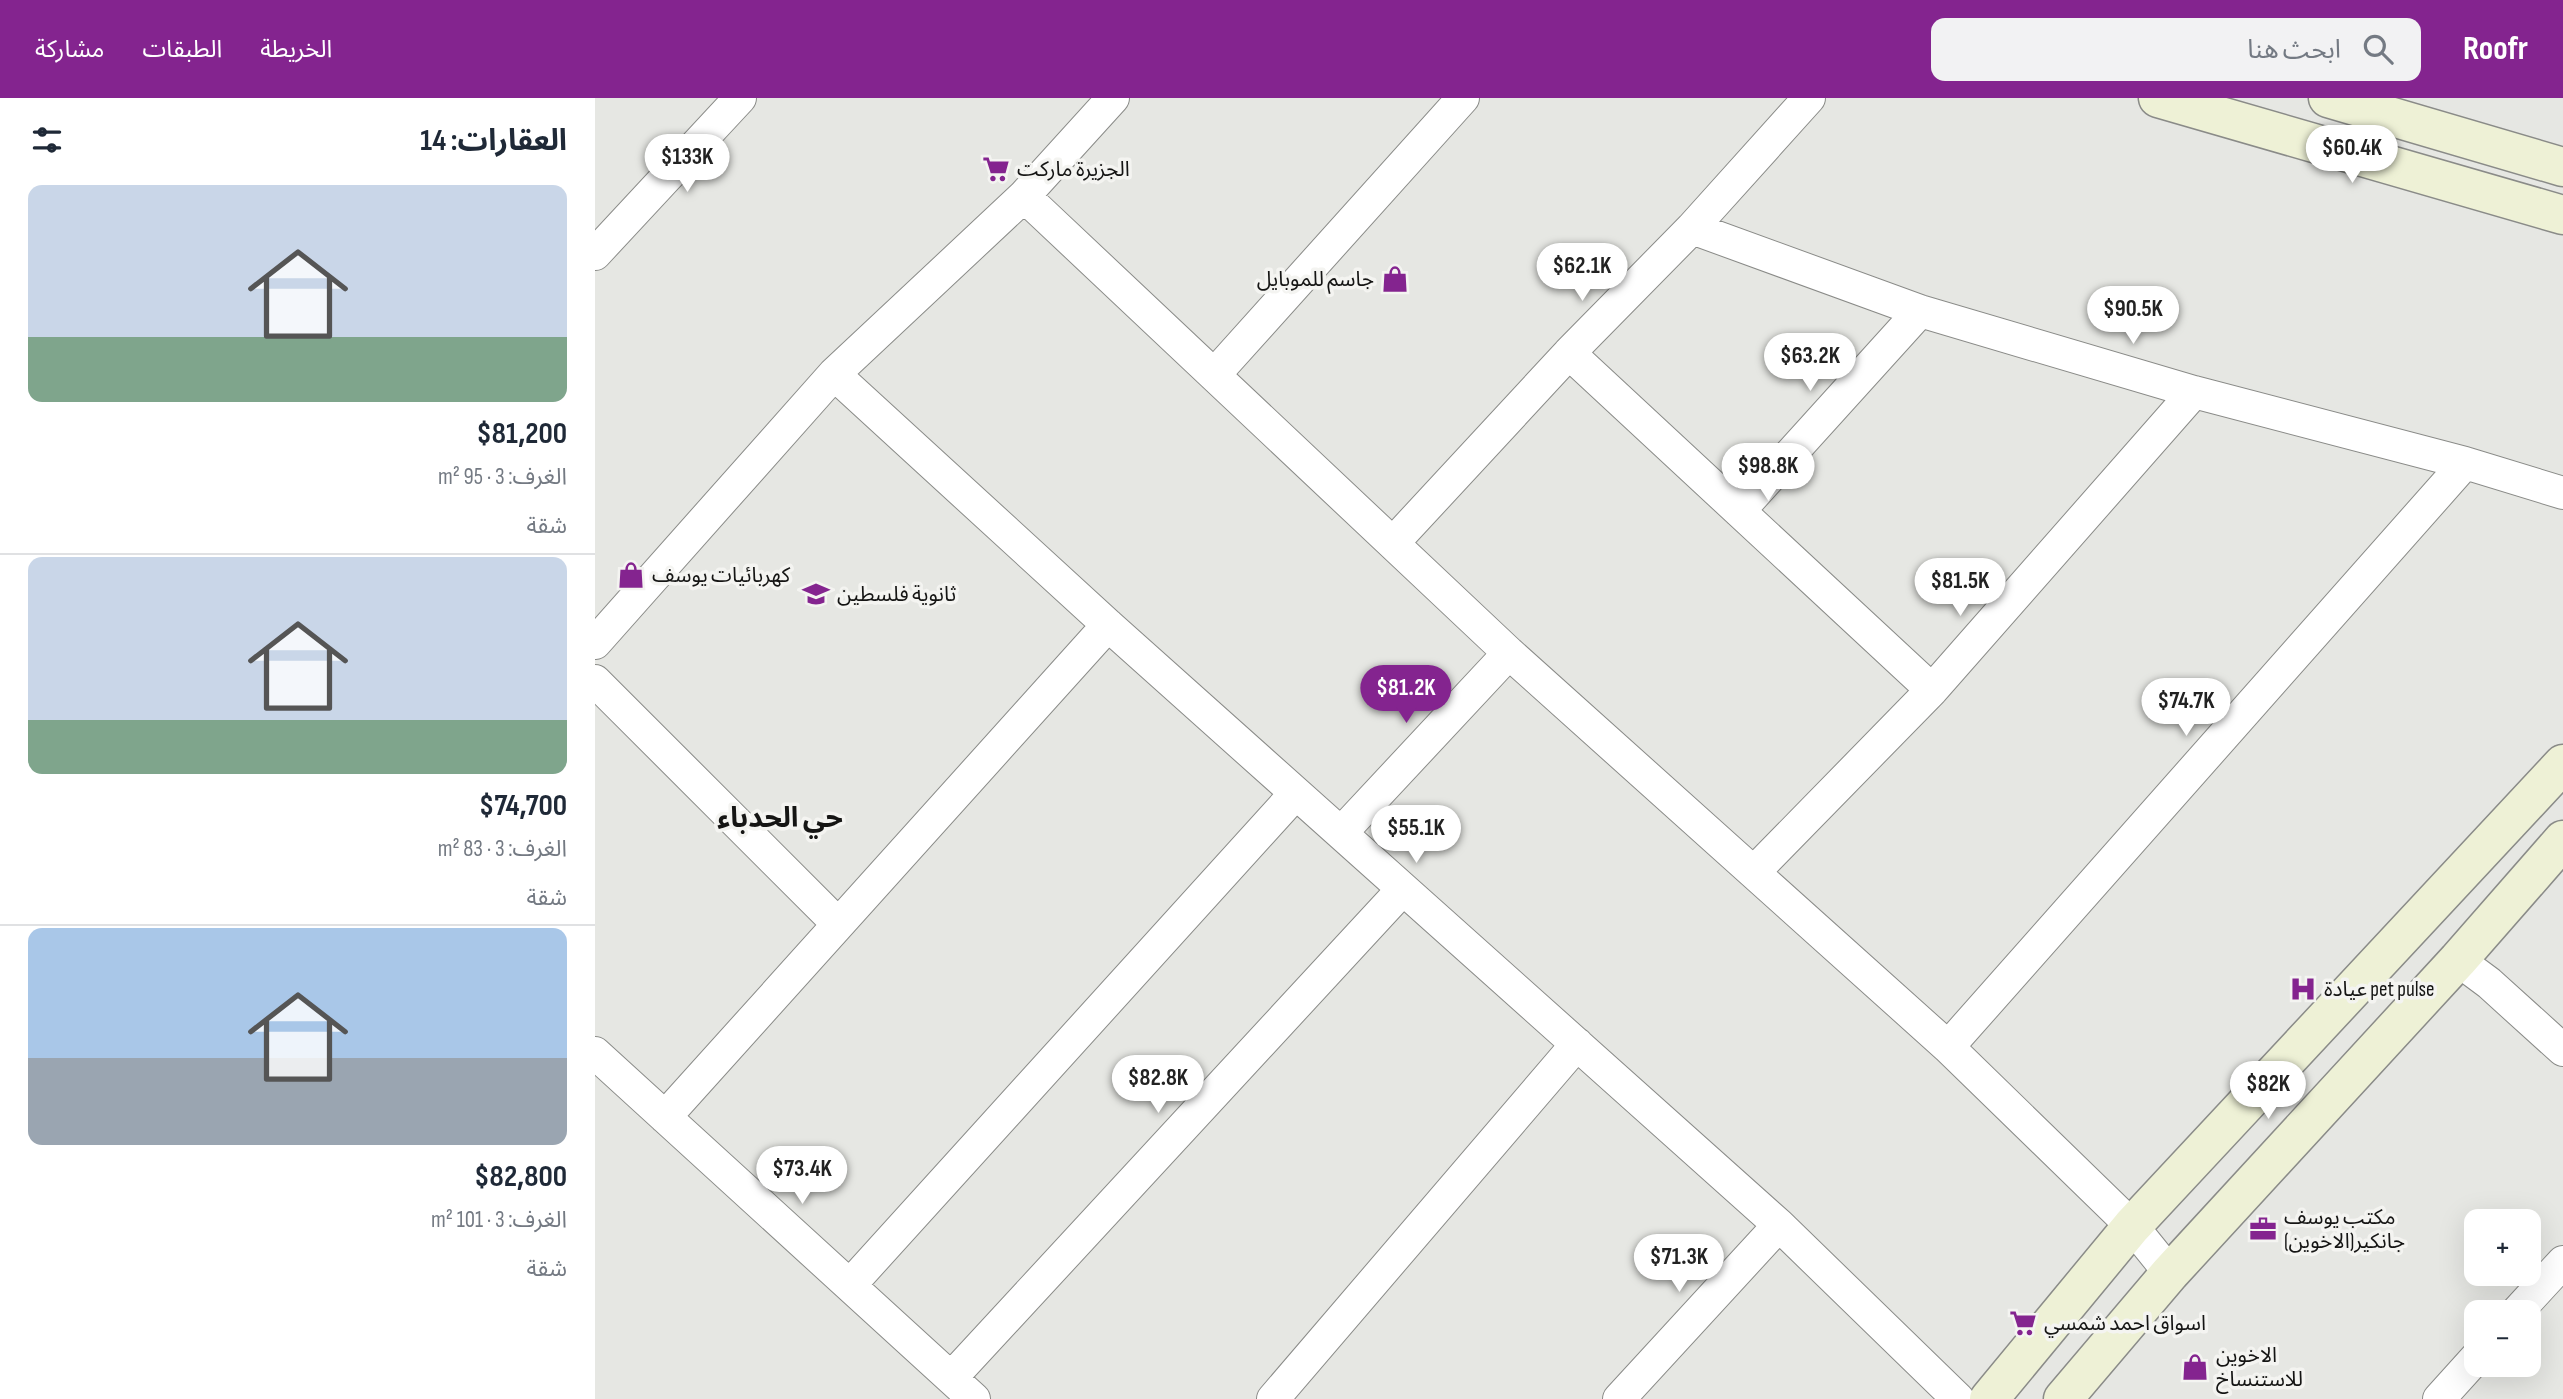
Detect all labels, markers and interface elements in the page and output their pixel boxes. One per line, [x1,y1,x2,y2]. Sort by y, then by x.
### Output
search box [1931,18,2421,81]
text: Roofr [2463,29,2528,69]
icon: search [2359,30,2397,68]
text: مشاركة [35,35,104,64]
text: الطبقات [142,35,222,64]
text: الخريطة [260,35,332,64]
text: ابحث هنا [2247,35,2341,66]
icon: filters [28,121,66,159]
text: العقارات: 14 [420,123,567,159]
pin: $60.4K [2295,126,2409,185]
pin: $133K [638,134,736,194]
text: $60.4K [2322,134,2382,162]
text: $133K [661,143,713,171]
supermarket icon: الجزيرة ماركت [981,154,1011,184]
place label: الجزيرة ماركت [1017,157,1130,182]
icon: home [235,231,361,357]
pin: $62.1K [1525,244,1639,303]
text: $62.1K [1553,252,1611,280]
shop icon: جاسم للموبايل [1380,264,1410,294]
place label: جاسم للموبايل [1257,267,1374,294]
pin: $90.5K [2076,286,2190,346]
text: $90.5K [2103,295,2163,323]
pin: $63.2K [1753,334,1867,393]
text: $63.2K [1780,342,1840,370]
text: $81,200 [476,416,567,452]
pin: $98.8K [1711,444,1825,503]
text: $98.8K [1738,452,1798,480]
text: الغرف: 3 · 95 m² [438,463,567,491]
text: شقة [526,512,567,540]
pin: $81.5K [1903,559,2017,618]
shop icon: كهربائيات يوسف [616,560,646,590]
place label: كهربائيات يوسف [652,563,791,588]
text: $81.5K [1931,567,1989,595]
school or university icon: ثانوية فلسطين [801,579,831,609]
place label: ثانوية فلسطين [837,582,956,607]
icon: home [235,603,361,729]
pin: $81.2K [1349,666,1463,725]
text: $81.2K [1376,674,1436,702]
pin: $74.7K [2129,678,2243,738]
text: $74.7K [2157,687,2215,715]
text: $74,700 [479,788,567,824]
district label: حي الحدباء [717,802,843,839]
pin: $55.1K [1359,806,1473,865]
text: $55.1K [1387,814,1445,842]
text: الغرف: 3 · 83 m² [438,835,567,863]
text: شقة [526,884,567,912]
icon: home [235,974,361,1100]
hospital icon: عيادة pet pulse [2288,974,2318,1004]
place label: عيادة pet pulse [2324,977,2435,1002]
pin: $82.8K [1101,1056,1215,1115]
pin: $82K [2227,1062,2309,1121]
text: $82.8K [1128,1064,1188,1092]
text: $82K [2246,1070,2290,1098]
pin: $73.4K [745,1146,859,1206]
text: $73.4K [772,1155,832,1183]
text: $82,800 [474,1159,567,1195]
place label: مكتب يوسف جانكير(الاخوين) [2284,1205,2405,1254]
text: الغرف: 3 · 101 m² [431,1206,567,1234]
map controls [2464,1209,2541,1377]
button: + [2464,1209,2541,1286]
office icon: مكتب يوسف جانكير(الاخوين) [2248,1214,2278,1244]
pin: $71.3K [1622,1234,1736,1294]
text: $71.3K [1650,1243,1708,1271]
text: شقة [526,1255,567,1283]
button: − [2464,1300,2541,1377]
supermarket icon: اسواق احمد شمسي [2008,1308,2038,1338]
place label: اسواق احمد شمسي [2044,1311,2206,1338]
place label: الاخوين للاستنساخ [2216,1343,2303,1394]
shop icon: الاخوين للاستنساخ [2180,1352,2210,1382]

